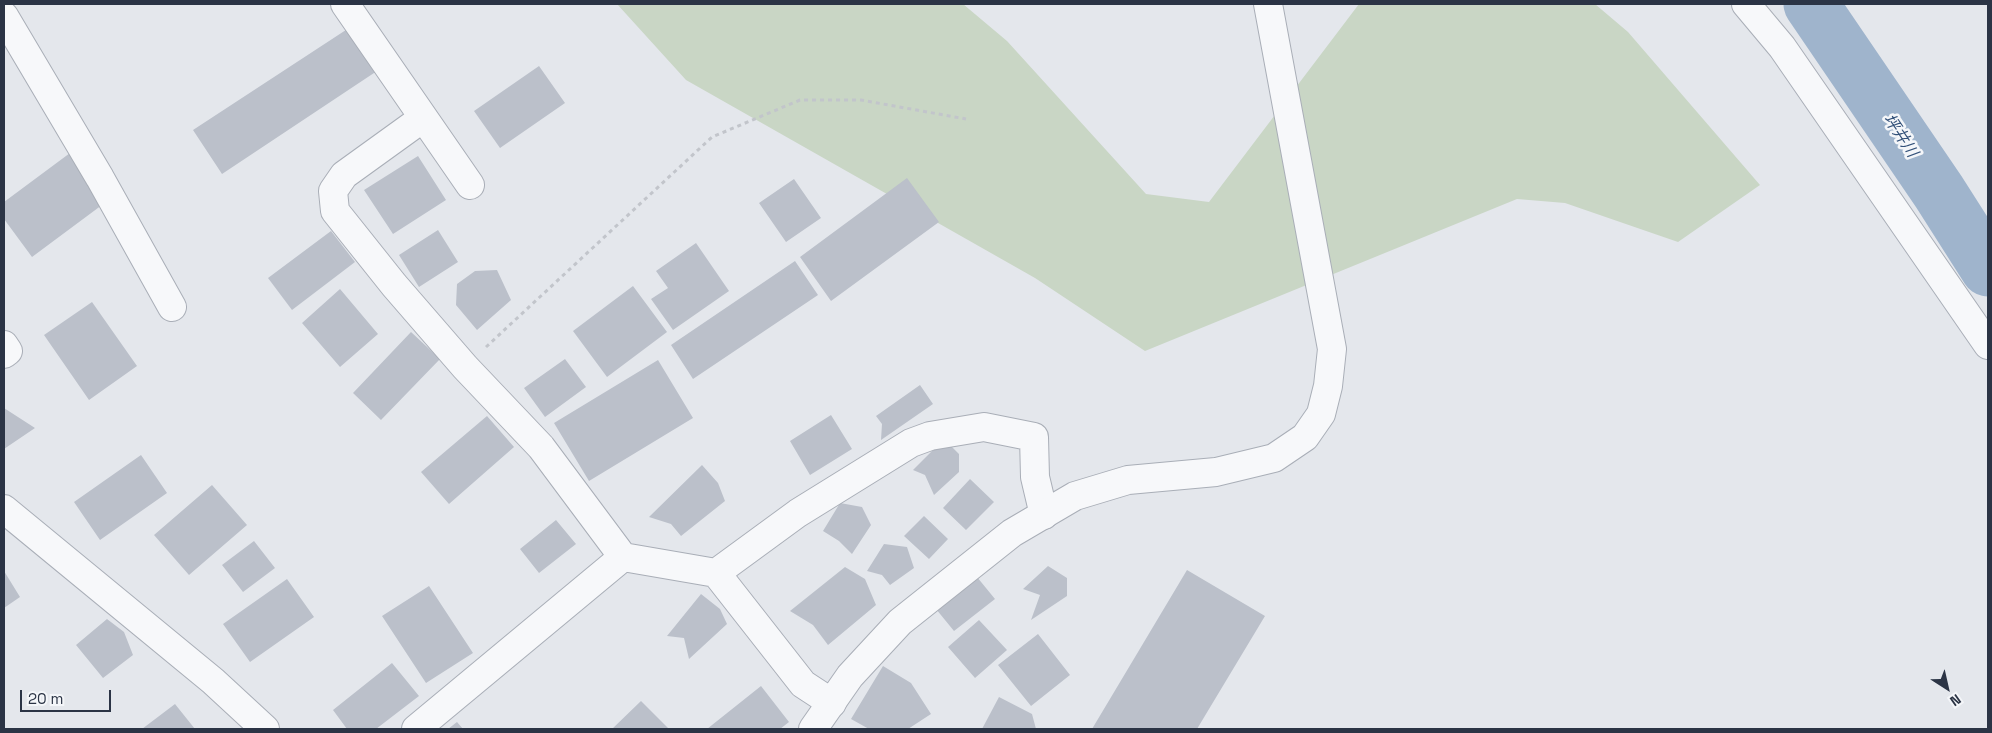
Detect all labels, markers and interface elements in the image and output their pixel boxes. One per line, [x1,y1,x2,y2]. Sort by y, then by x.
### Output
water label: 坪井川 [1879,111,1921,161]
north arrow [1922,663,1972,713]
scale bar [22,680,114,712]
text: 20 m [28,689,63,708]
text: N [1947,690,1965,710]

